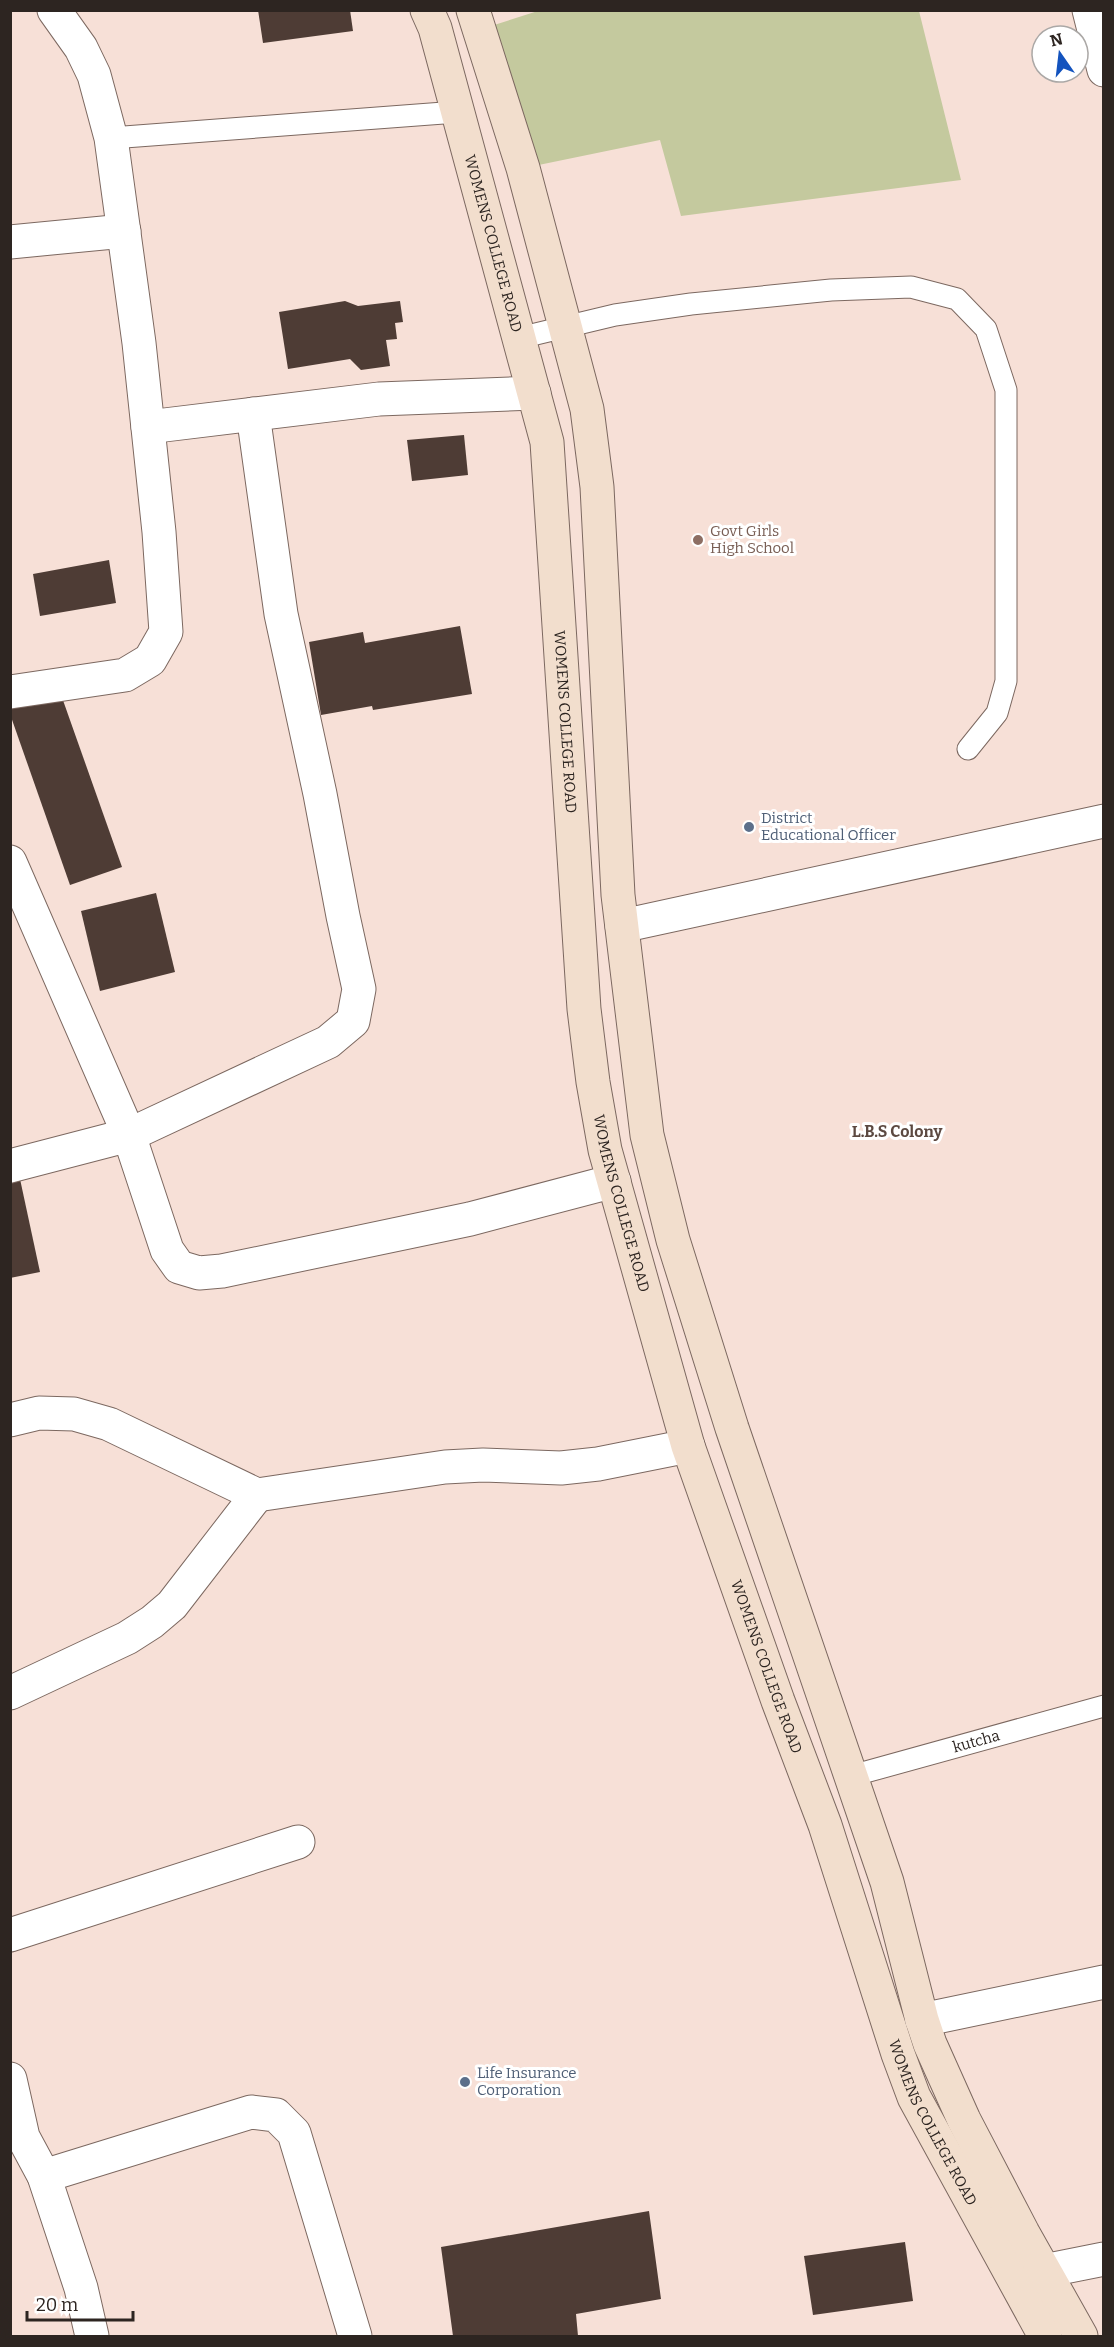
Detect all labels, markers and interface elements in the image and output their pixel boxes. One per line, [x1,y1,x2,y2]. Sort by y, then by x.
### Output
north arrow [1030,24,1090,84]
text: N [1048,29,1065,51]
street label: WOMENS COLLEGE ROAD [461,153,526,334]
place label: Govt Girls High School [710,522,794,557]
marker: Govt Girls High School [691,533,705,547]
street label: WOMENS COLLEGE ROAD [550,630,580,814]
place label: District Educational Officer [761,809,896,844]
marker: District Educational Officer [742,820,756,834]
street label: WOMENS COLLEGE ROAD [590,1113,653,1294]
district label: L.B.S Colony [852,1122,942,1141]
street label: WOMENS COLLEGE ROAD [727,1578,806,1756]
street label: kutcha [951,1726,1002,1756]
street label: WOMENS COLLEGE ROAD [885,2037,981,2209]
place label: Life Insurance Corporation [477,2064,577,2099]
marker: Life Insurance Corporation [458,2075,472,2089]
scale bar [27,2284,134,2322]
text: 20 m [36,2294,78,2316]

